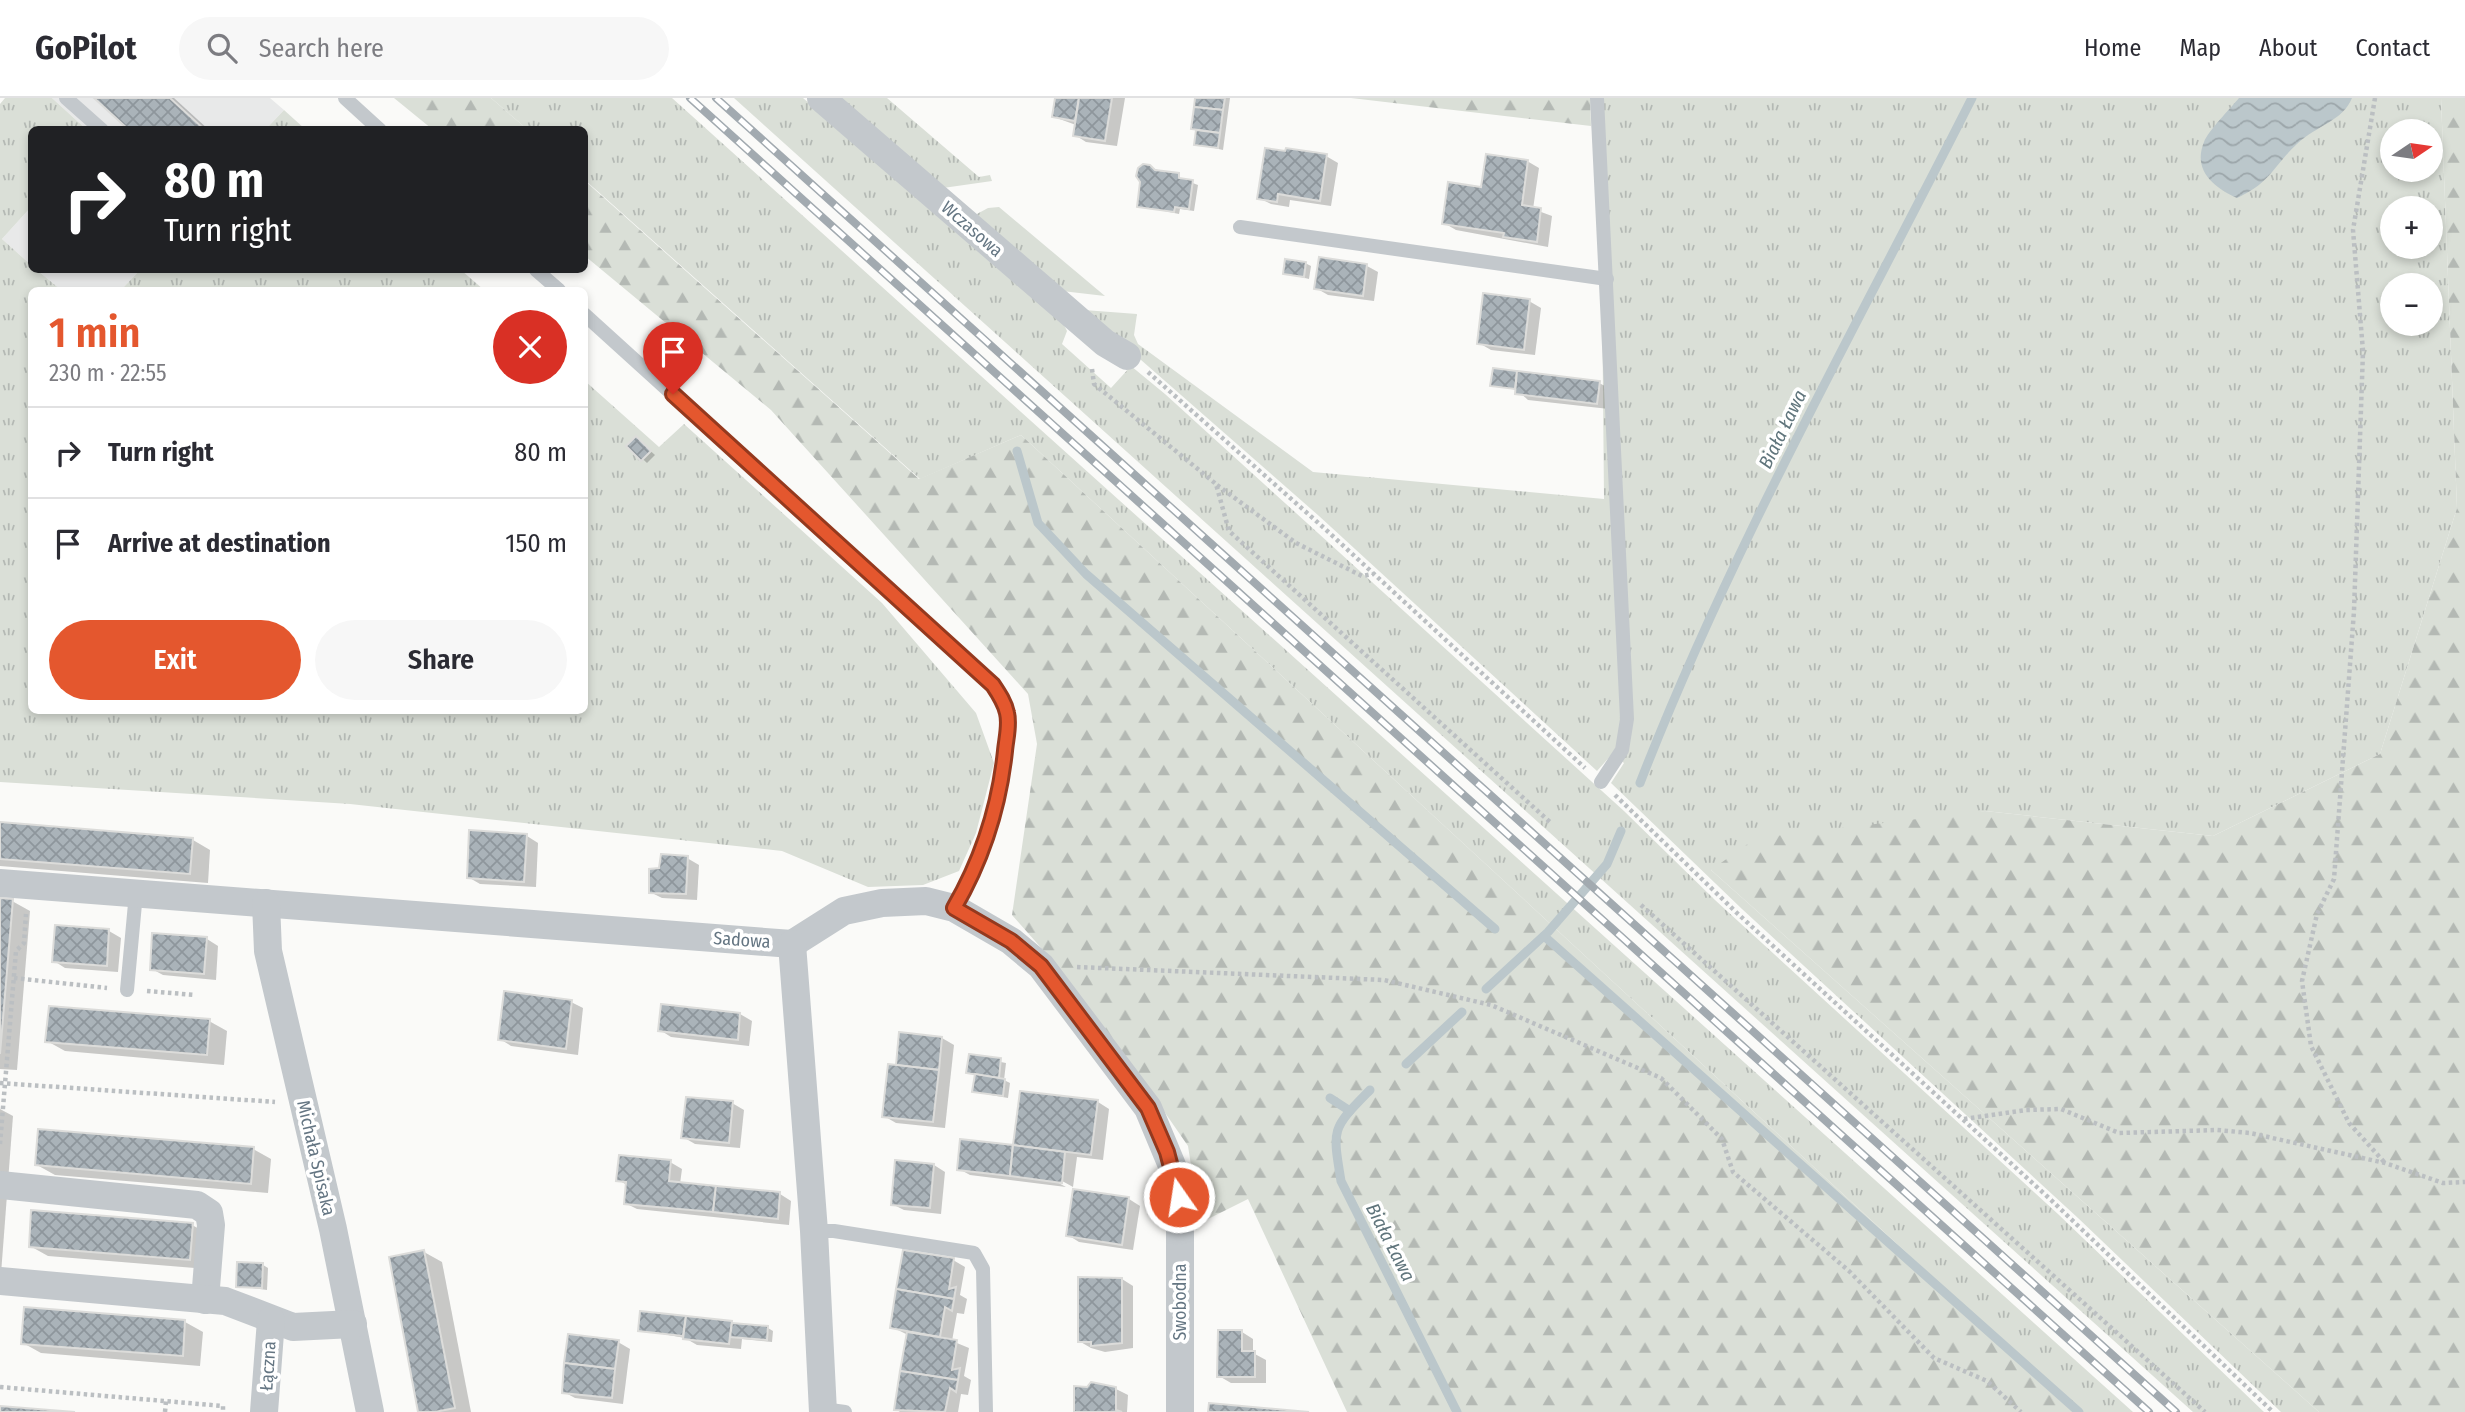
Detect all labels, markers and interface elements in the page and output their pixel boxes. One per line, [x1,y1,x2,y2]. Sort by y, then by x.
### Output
search box [179,17,669,80]
text: GoPilot [35,28,137,68]
icon: search [203,29,241,67]
text: Search here [259,33,384,64]
text: Home [2084,34,2141,62]
text: Map [2179,34,2221,62]
text: About [2259,34,2317,62]
text: Contact [2355,34,2430,62]
north arrow [2380,119,2443,182]
map controls [2380,119,2443,336]
text: 80 m [164,151,264,210]
icon: right [49,154,140,245]
street label: Wczasowa [937,196,1007,262]
button: + [2380,196,2443,259]
text: Turn right [164,211,291,249]
button: − [2380,273,2443,336]
text: 1 min [49,308,140,358]
button: close [493,310,567,384]
pin [643,322,703,394]
icon: arrive [654,333,692,371]
text: 230 m · 22:55 [49,359,166,387]
water label: Biała Ława [1754,386,1811,472]
icon: right [49,434,87,472]
text: Turn right [108,437,214,468]
text: 80 m [514,437,567,468]
icon: arrive [49,525,87,563]
text: Arrive at destination [108,528,331,559]
text: 150 m [505,528,567,559]
button: Exit [49,620,301,700]
button: Share [315,620,567,700]
street label: Sadowa [713,927,771,953]
street label: Michała Spisaka [292,1098,340,1218]
position arrow [1142,1160,1216,1234]
water label: Biała Ława [1361,1199,1420,1285]
street label: Swobodna [1169,1263,1191,1341]
street label: Łączna [255,1340,281,1392]

